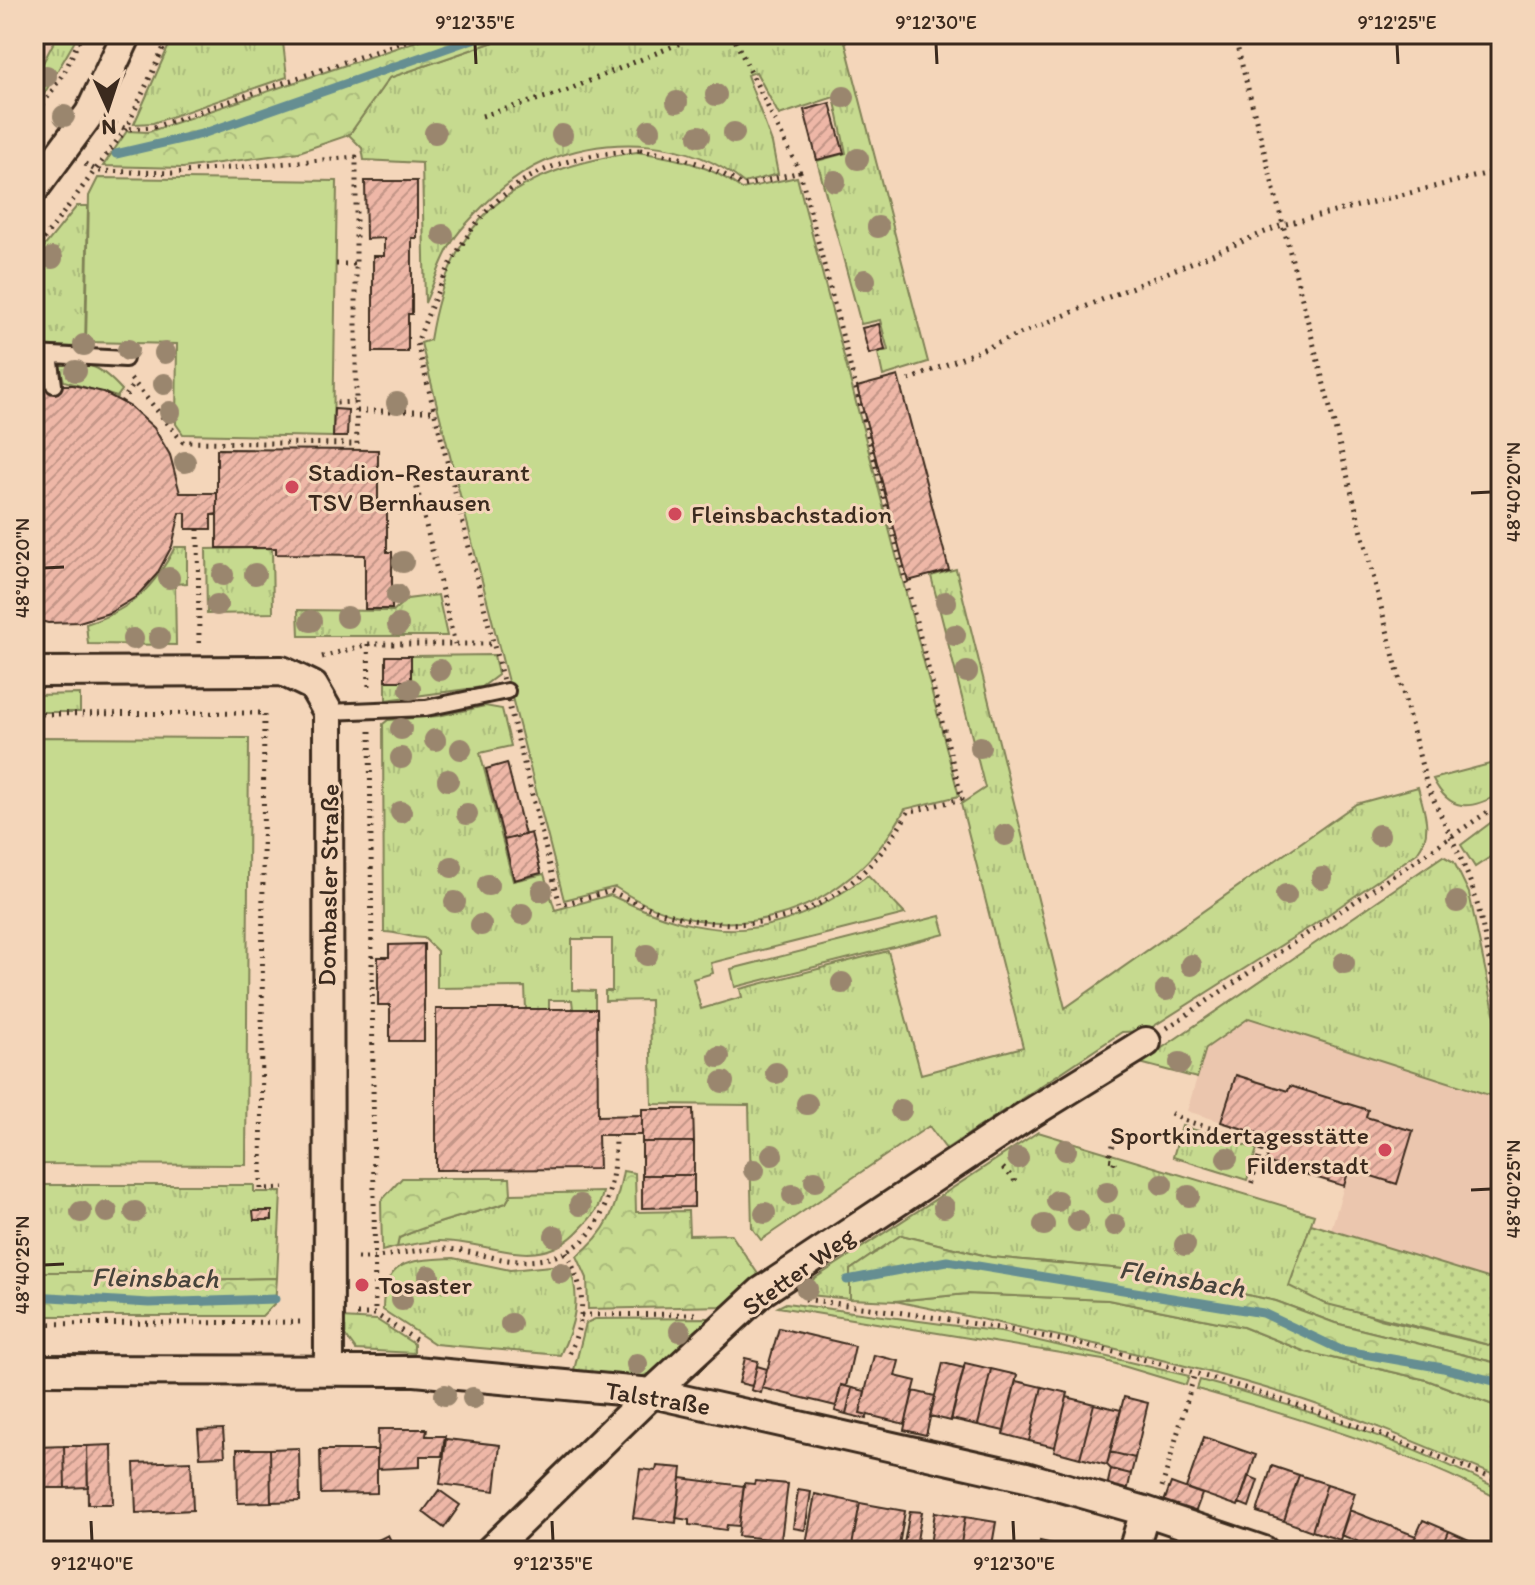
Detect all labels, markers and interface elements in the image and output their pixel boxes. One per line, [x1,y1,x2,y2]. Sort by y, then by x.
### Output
text: 9°12'35"E [435,10,515,34]
text: 9°12'30"E [895,10,977,34]
text: 9°12'25"E [1357,10,1437,34]
north arrow [68,68,148,148]
text: N [101,114,117,141]
text: 48°40'20"N [1501,442,1525,542]
place label: Stadion-Restaurant TSV Bernhausen [308,456,530,518]
marker: Stadion-Restaurant TSV Bernhausen [283,478,301,496]
place label: Fleinsbachstadion [691,498,893,530]
marker: Fleinsbachstadion [666,505,684,523]
text: 48°40'20"N [10,518,34,618]
street label: Dombasler Straße [310,783,346,987]
place label: Sportkindertagesstätte Filderstadt [1110,1119,1369,1181]
text: 48°40'25"N [1501,1140,1525,1238]
marker: Sportkindertagesstätte Filderstadt [1376,1141,1394,1159]
text: 48°40'25"N [10,1216,34,1314]
street label: Stetter Weg [735,1219,861,1323]
water label: Fleinsbach [1117,1251,1248,1305]
water label: Fleinsbach [91,1259,219,1295]
place label: Tosaster [378,1269,473,1301]
marker: Tosaster [353,1276,371,1294]
street label: Talstraße [603,1374,713,1422]
text: 9°12'40"E [51,1551,133,1575]
text: 9°12'35"E [513,1551,593,1575]
text: 9°12'30"E [973,1551,1055,1575]

